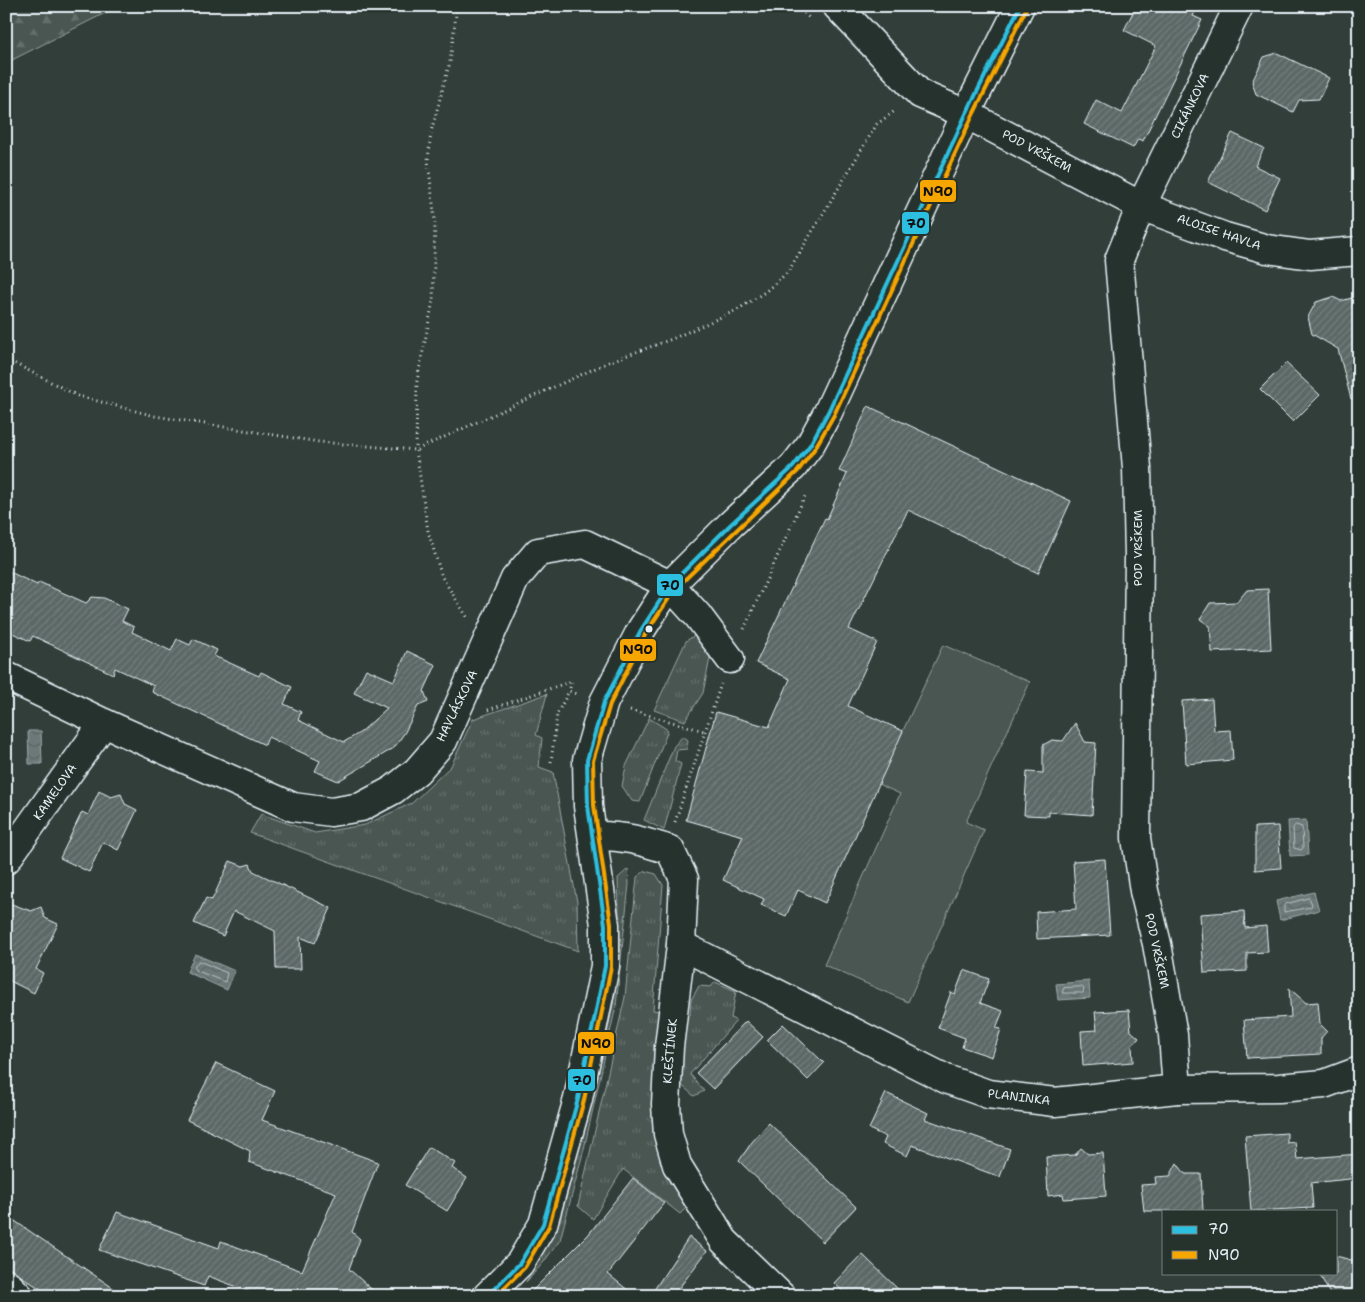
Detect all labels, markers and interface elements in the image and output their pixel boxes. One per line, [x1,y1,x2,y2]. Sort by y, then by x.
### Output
street label: CIKÁNKOVA [1167,70,1213,141]
street label: POD VRŠKEM [999,126,1075,176]
line badge: N90 [919,179,957,203]
text: N90 [923,182,953,200]
street label: ALOISE HAVLA [1175,210,1263,254]
line badge: 70 [901,211,930,235]
text: 70 [906,214,926,232]
street label: POD VRŠKEM [1130,509,1146,586]
line badge: 70 [656,573,684,597]
text: 70 [660,576,680,594]
unlabelled marker [644,624,654,634]
line badge: N90 [619,638,657,662]
text: N90 [623,640,653,658]
street label: HAVLÁSKOVA [433,667,481,745]
street label: KAMELOVA [30,760,80,823]
street label: POD VRŠKEM [1141,912,1173,991]
street label: KLEŠTÍNEK [659,1017,681,1084]
line badge: N90 [577,1031,615,1055]
text: N90 [581,1034,611,1052]
line badge: 70 [567,1068,596,1092]
text: 70 [572,1071,592,1089]
street label: PLANINKA [987,1085,1051,1109]
legend [1162,1210,1338,1274]
text: 70 [1208,1219,1229,1239]
text: N90 [1208,1245,1240,1265]

